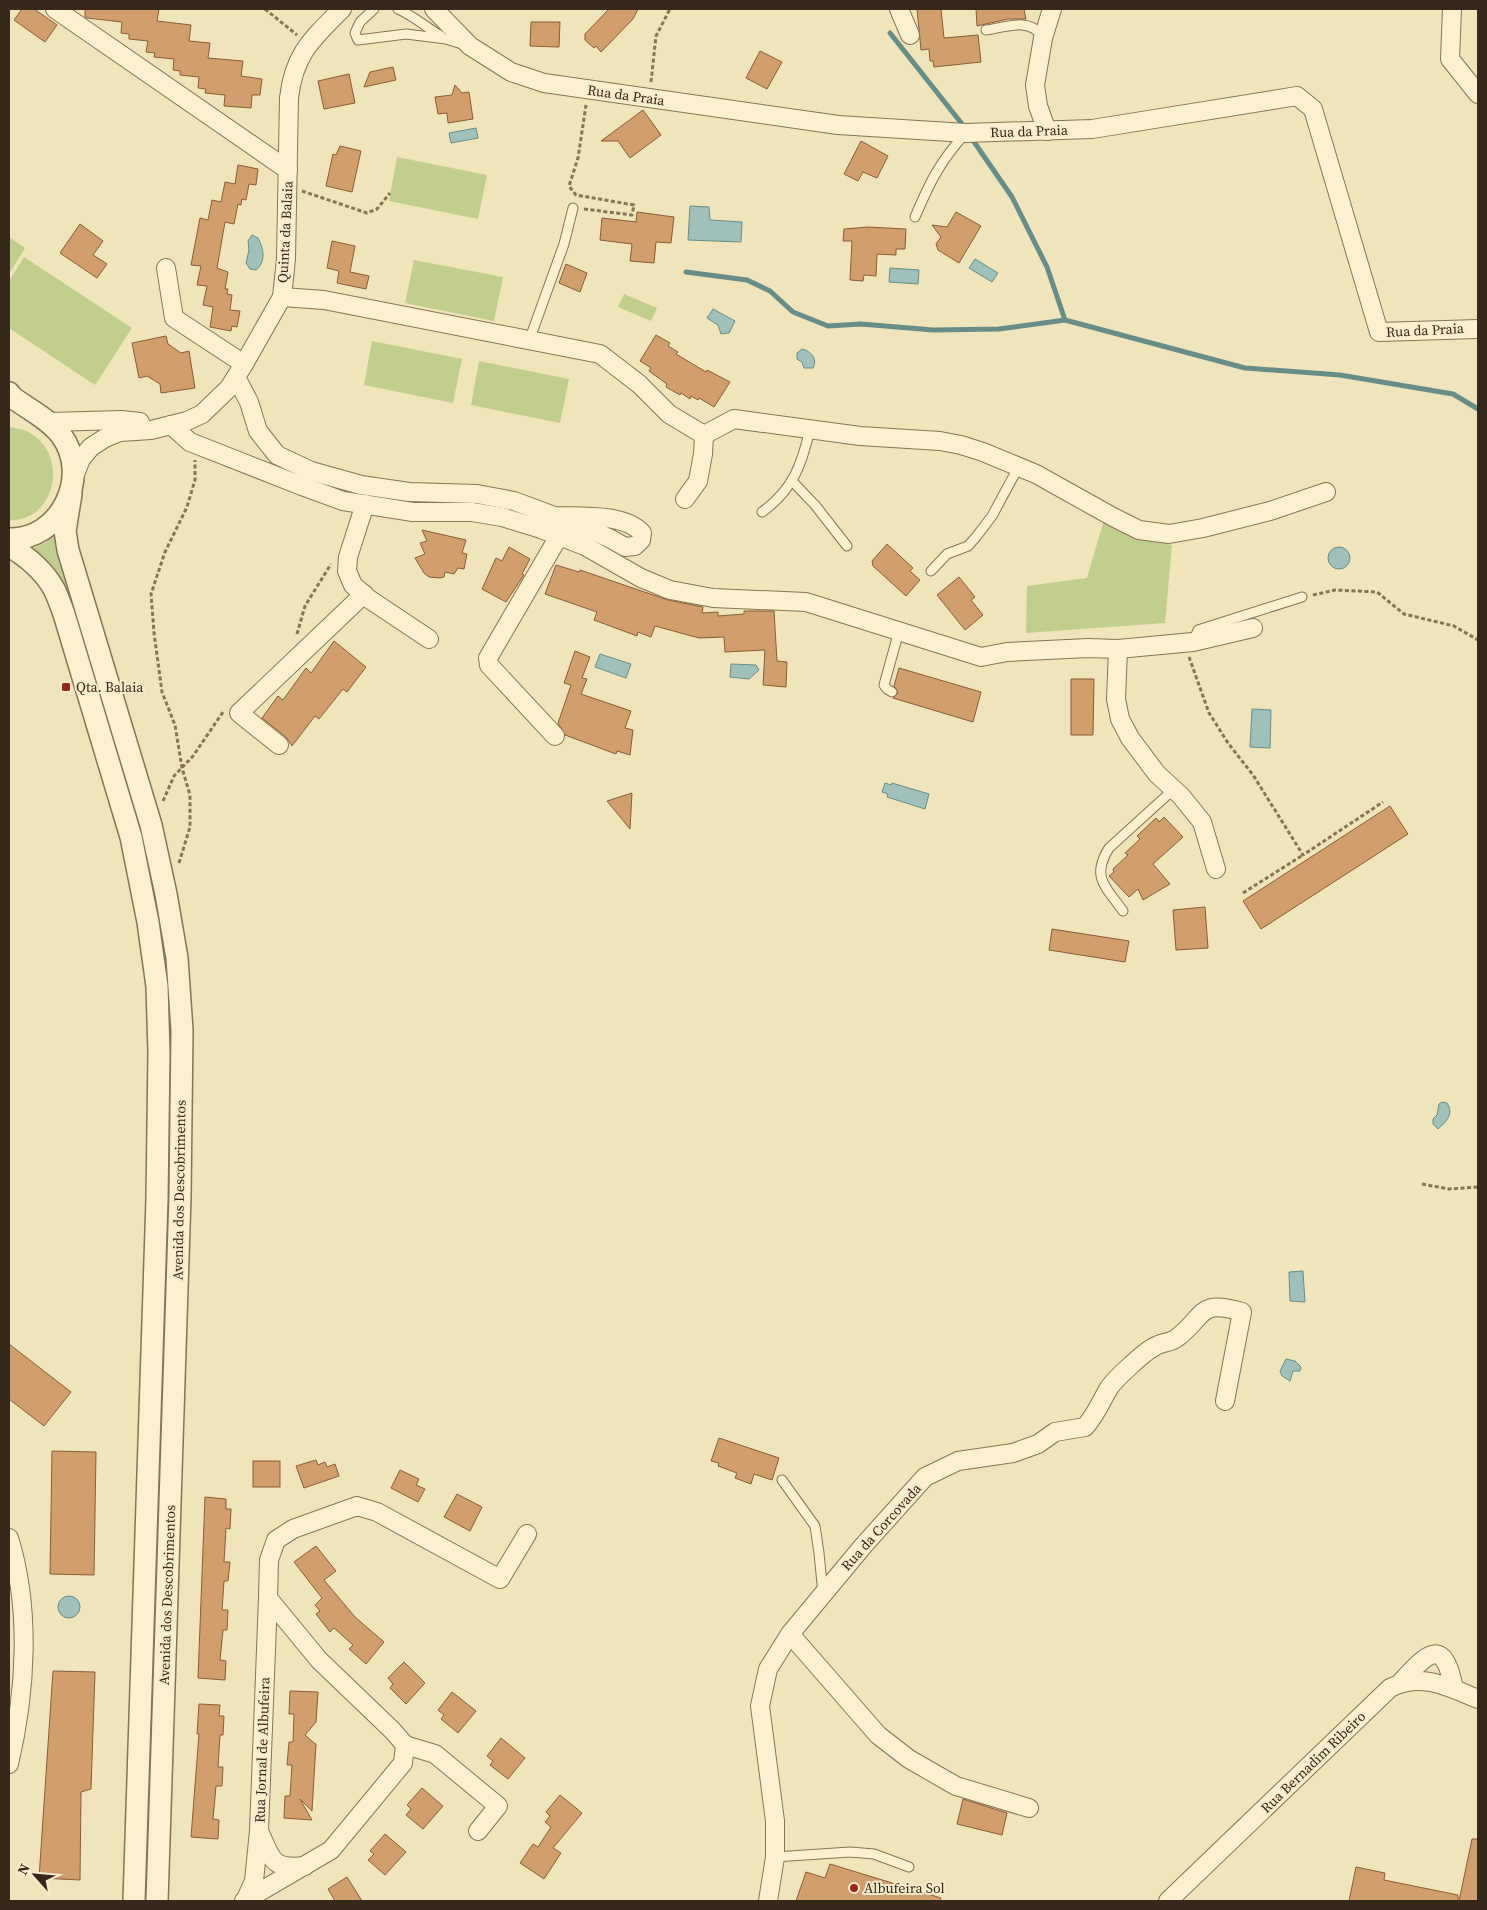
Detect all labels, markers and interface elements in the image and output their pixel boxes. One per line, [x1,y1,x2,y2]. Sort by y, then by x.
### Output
street label: Rua da Praia [586,80,667,110]
street label: Rua da Praia [990,120,1069,142]
street label: Quinta da Balaia [272,180,298,284]
street label: Rua da Praia [1386,318,1465,342]
place label: Qta. Balaia [76,677,144,697]
marker: Qta. Balaia [60,681,72,693]
street label: Avenida dos Descobrimentos [167,1100,191,1280]
street label: Rua da Corcovada [836,1478,926,1575]
street label: Avenida dos Descobrimentos [154,1505,180,1685]
street label: Rua Jornal de Albufeira [249,1676,275,1823]
street label: Rua Bernadim Ribeiro [1256,1706,1370,1818]
north arrow [10,1850,60,1900]
text: N [12,1860,35,1878]
place label: Albufeira Sol [864,1878,945,1898]
marker: Albufeira Sol [848,1882,860,1894]

